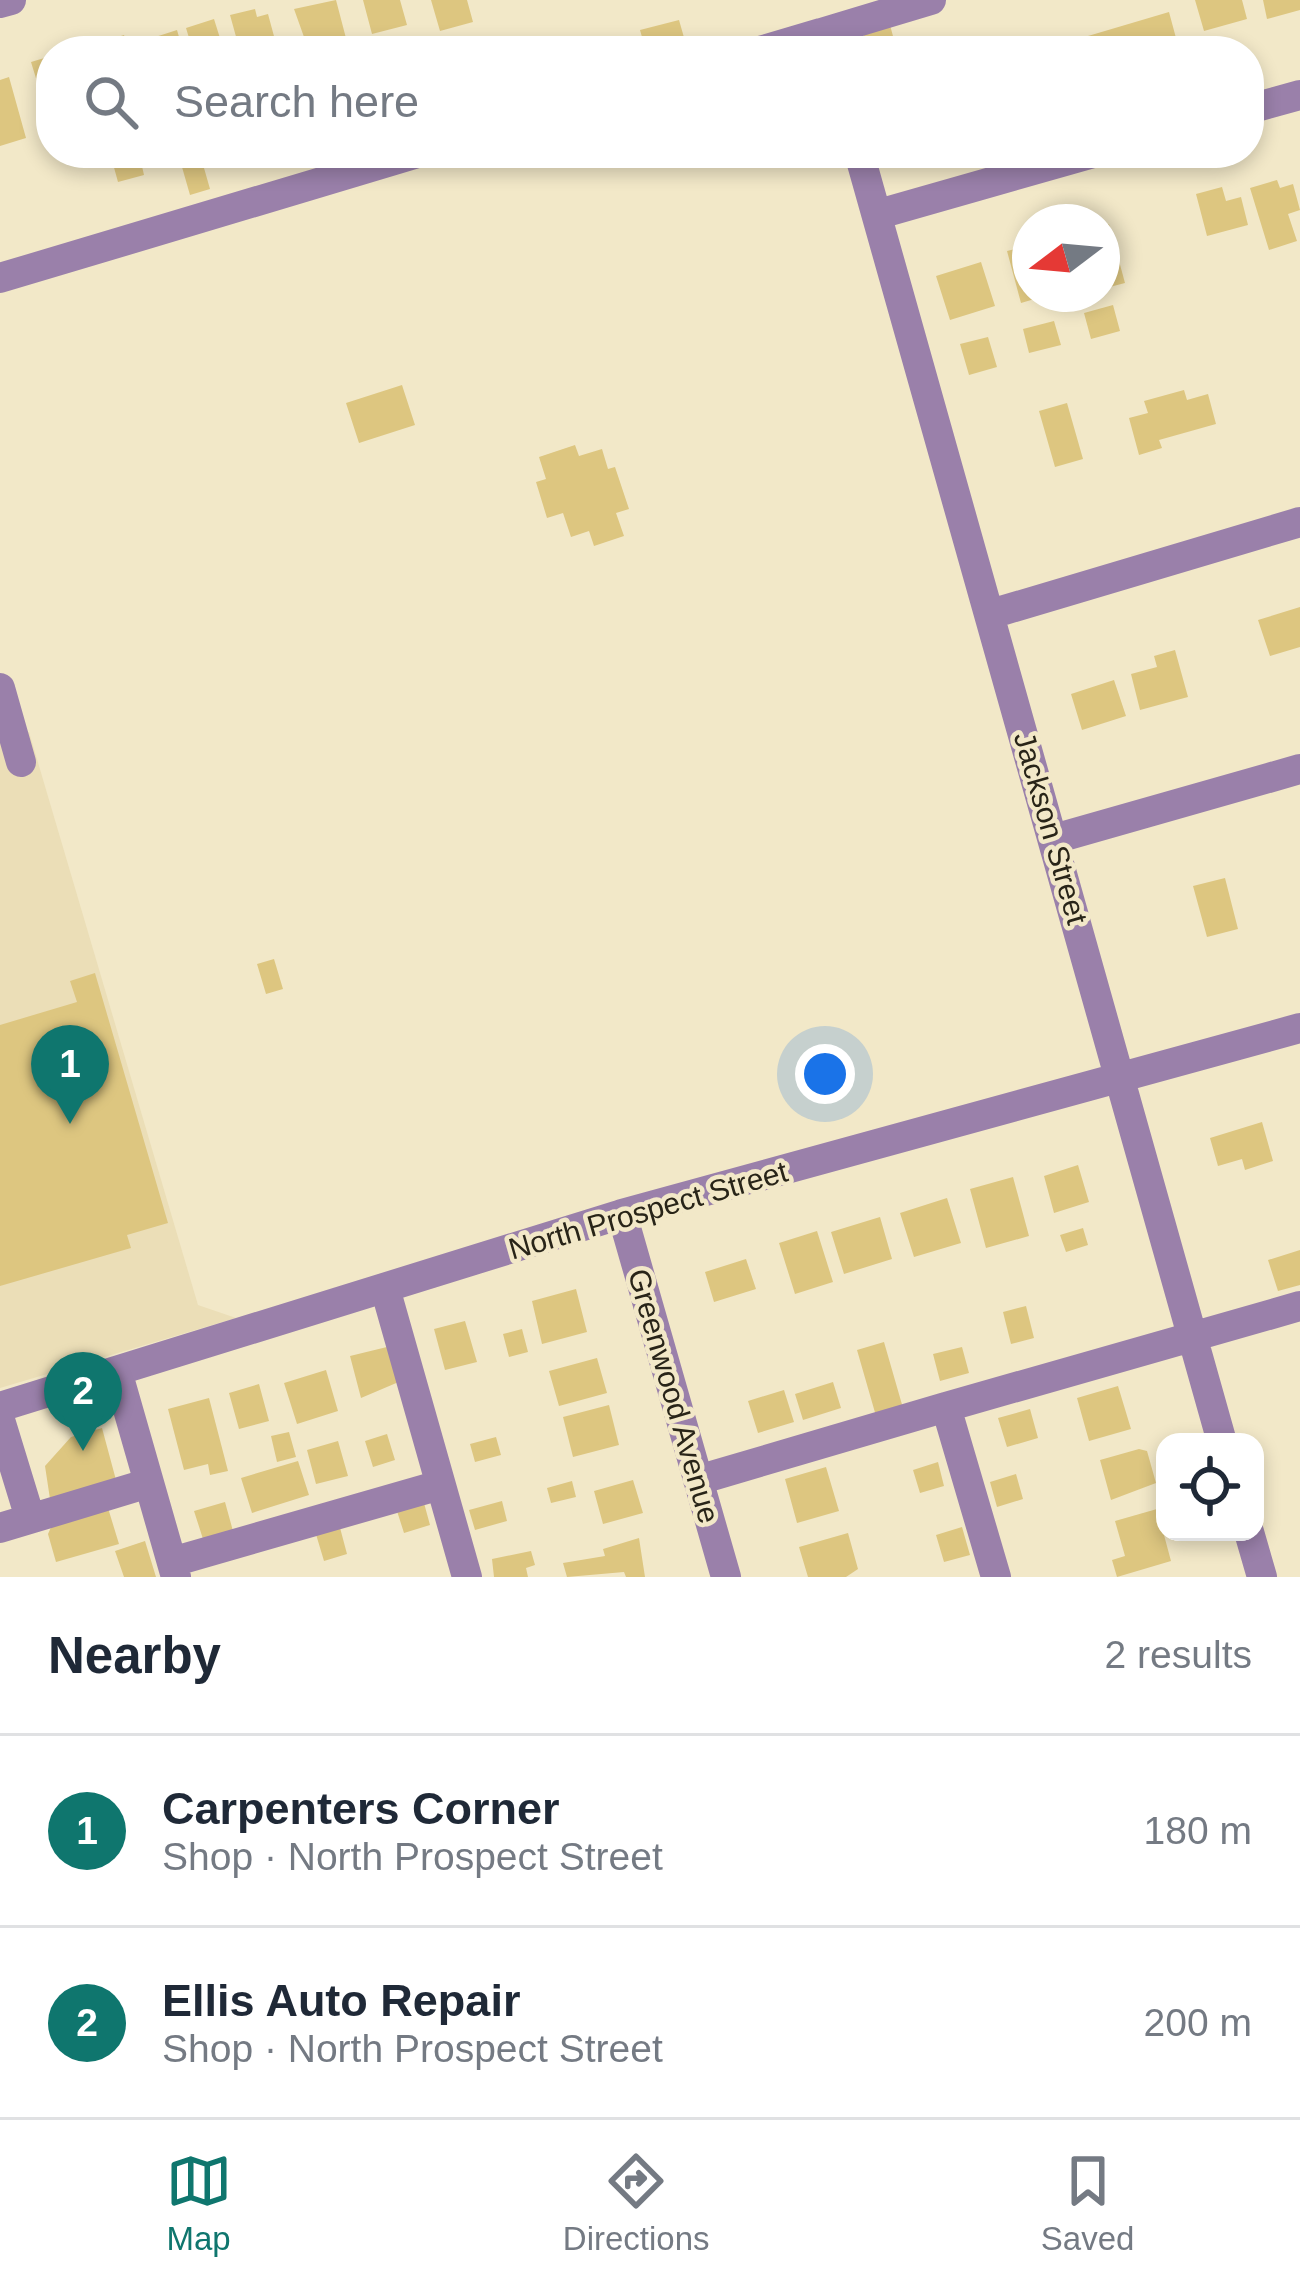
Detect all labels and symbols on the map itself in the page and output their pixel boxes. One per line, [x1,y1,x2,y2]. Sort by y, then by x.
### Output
north arrow [1012,204,1120,312]
street label: Jackson Street [1008,728,1094,929]
pin: 1 [31,1025,109,1124]
your location [795,1044,855,1104]
street label: North Prospect Street [505,1154,792,1266]
street label: Greenwood Avenue [622,1265,726,1527]
pin: 2 [44,1352,122,1451]

